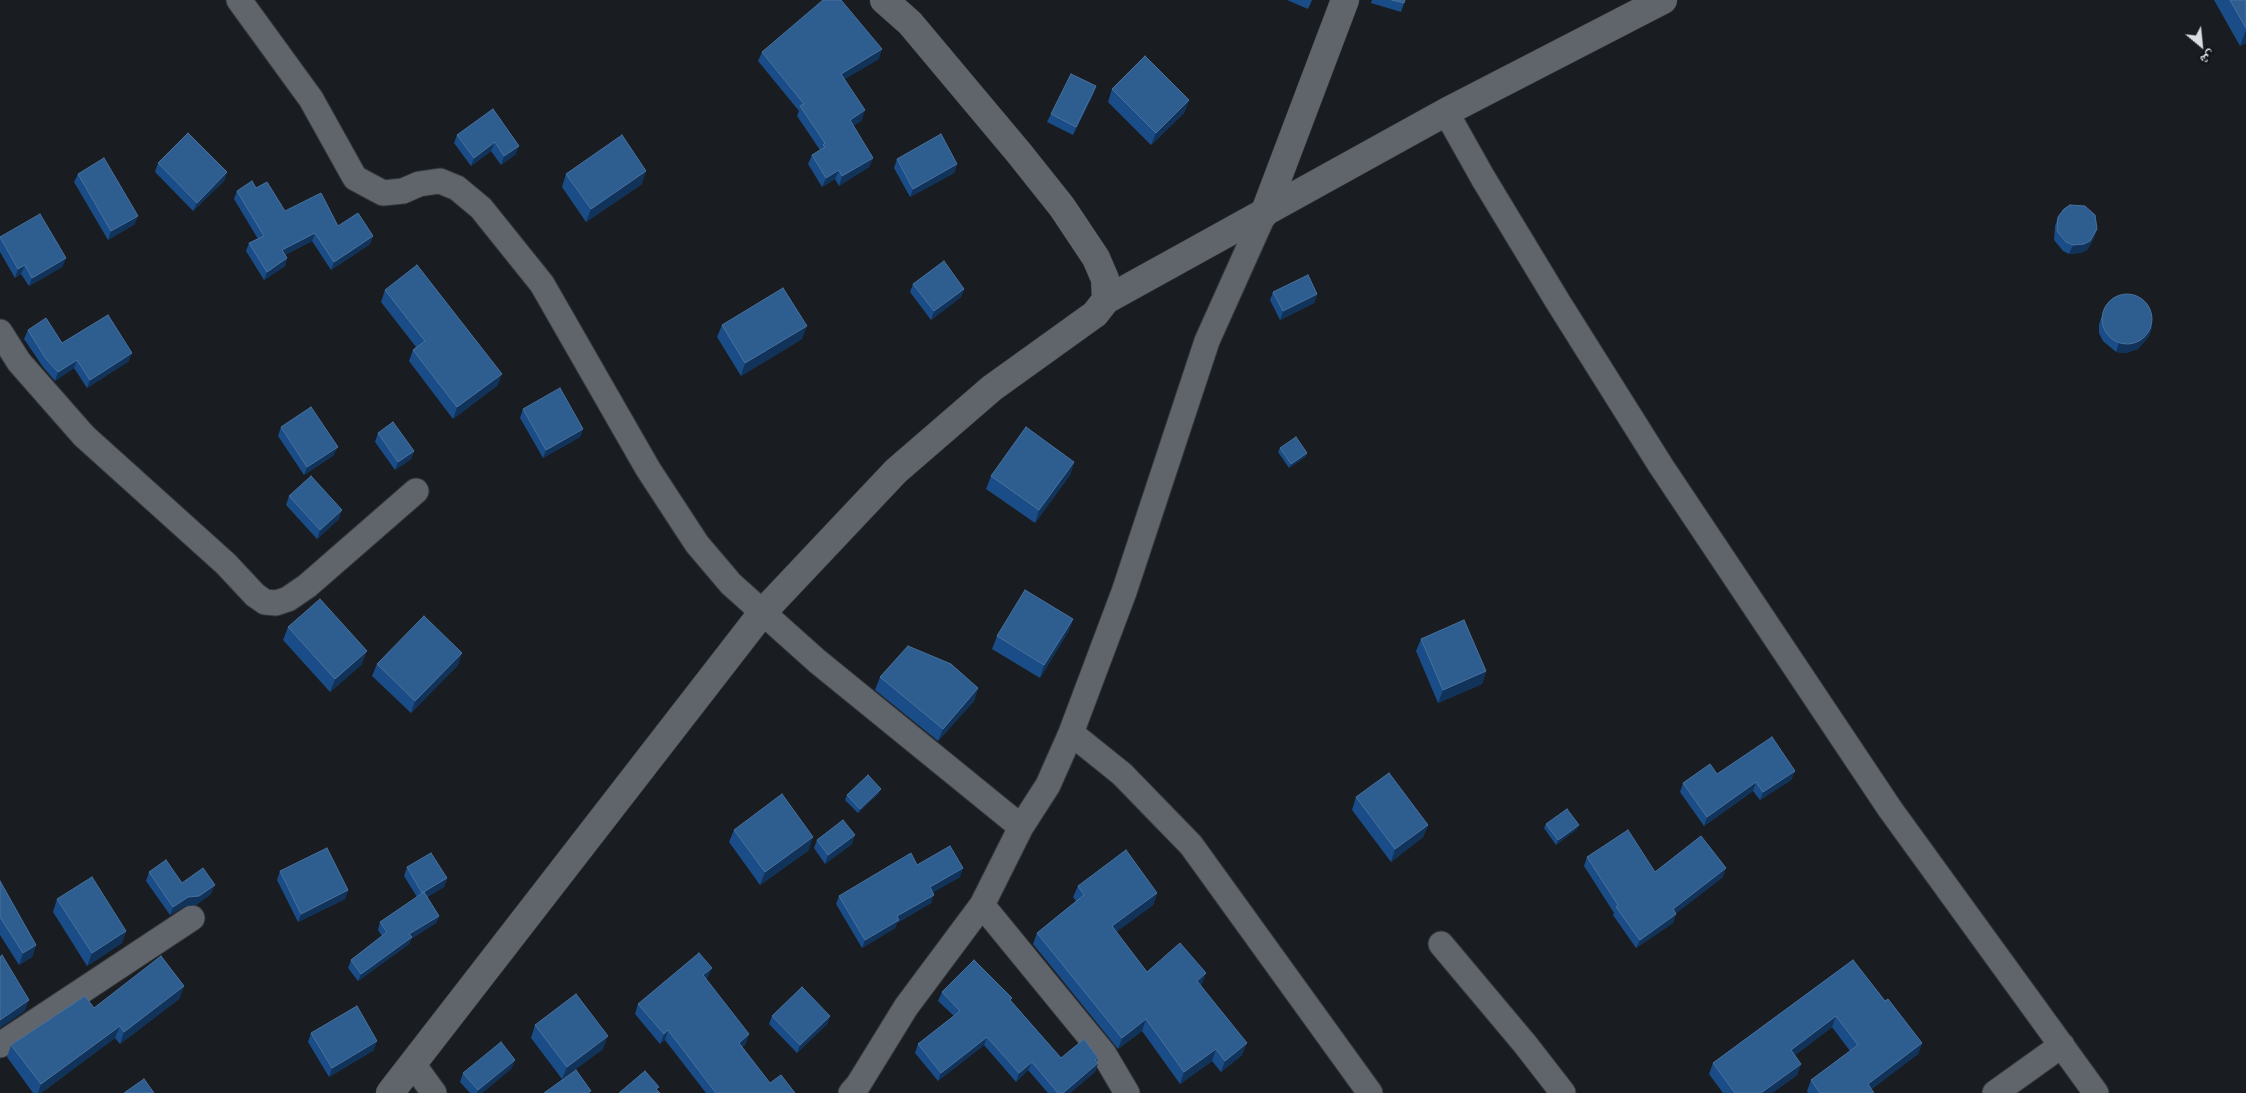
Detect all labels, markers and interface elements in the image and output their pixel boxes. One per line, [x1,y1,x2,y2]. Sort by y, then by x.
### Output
north arrow [2176,20,2226,70]
text: ش [2198,48,2218,69]

